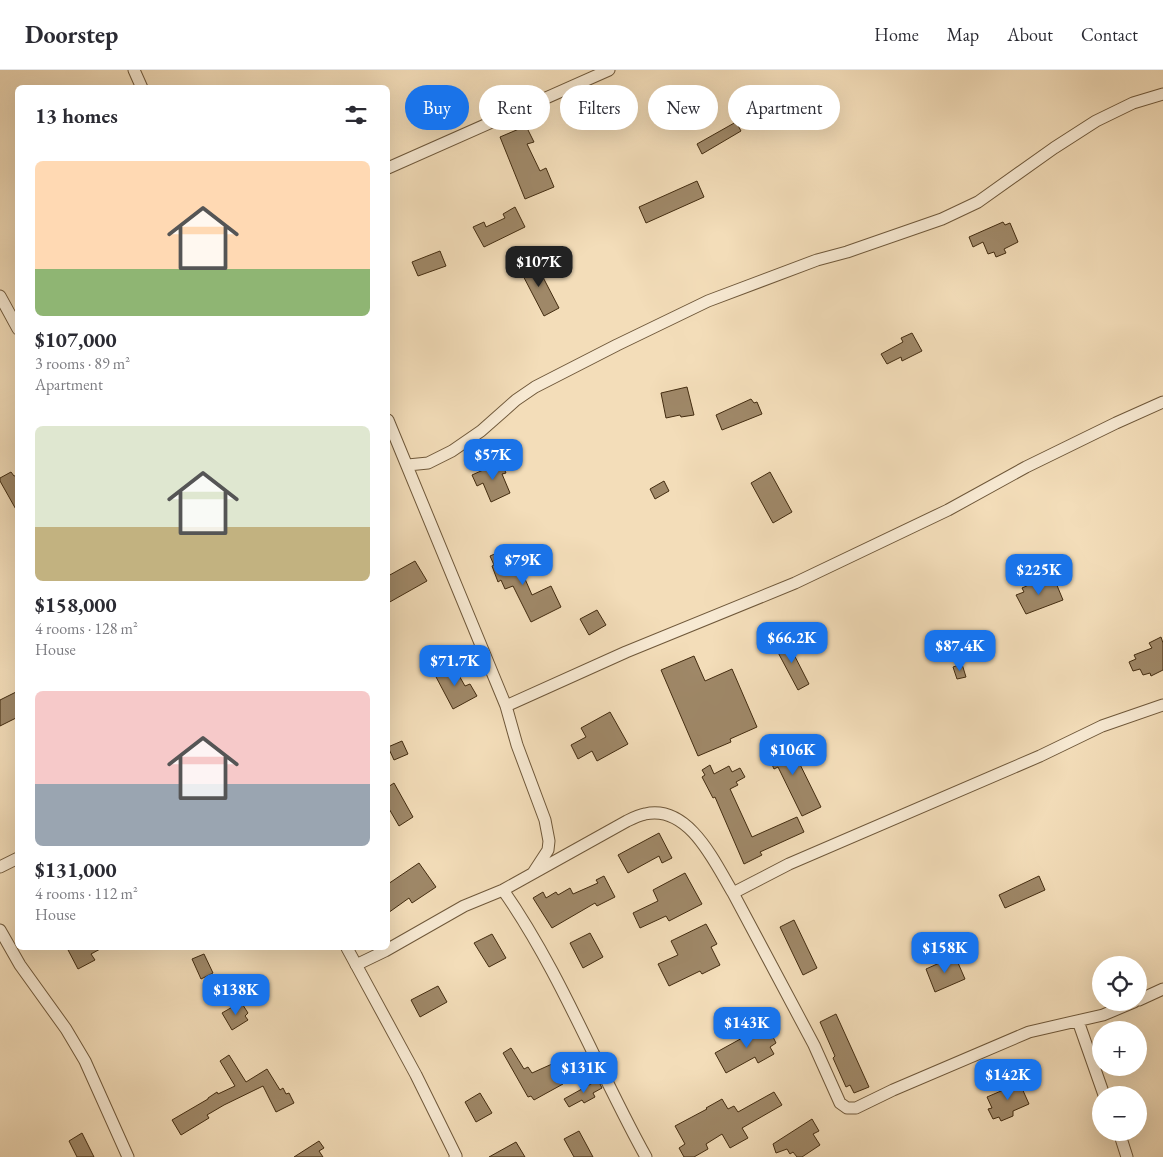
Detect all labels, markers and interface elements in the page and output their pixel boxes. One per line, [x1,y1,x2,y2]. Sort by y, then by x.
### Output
text: Doorstep [25,19,118,50]
text: Home [874,23,919,46]
text: Map [947,23,979,46]
text: About [1007,23,1053,46]
text: Contact [1081,23,1138,46]
chip: Buy [405,85,469,130]
chip: Rent [479,85,550,130]
chip: Filters [560,85,638,130]
chip: New [648,85,718,130]
chip: Apartment [728,85,840,130]
icon: filters [342,101,370,129]
text: 13 homes [35,102,118,129]
icon: home [158,193,248,283]
pin: $107K [504,246,574,288]
text: $107K [517,251,561,272]
text: $107,000 [35,326,117,353]
text: 3 rooms · 89 m² [35,353,130,374]
text: Apartment [35,374,103,395]
pin: $57K [463,438,523,481]
text: $57K [475,444,511,465]
icon: home [158,458,248,548]
pin: $79K [493,544,553,586]
text: $79K [505,549,541,570]
pin: $225K [1004,554,1074,596]
text: $225K [1017,559,1061,580]
text: $158,000 [35,591,117,618]
text: 4 rooms · 128 m² [35,618,138,639]
pin: $66.2K [751,622,833,664]
text: $66.2K [768,627,816,648]
pin: $87.4K [919,630,1001,672]
text: $87.4K [936,635,984,656]
text: House [35,639,76,660]
pin: $71.7K [414,644,496,687]
text: $71.7K [431,650,479,671]
icon: home [158,723,248,813]
pin: $106K [758,734,828,776]
text: $106K [771,739,815,760]
text: $131,000 [35,856,117,883]
text: 4 rooms · 112 m² [35,883,138,904]
text: House [35,904,76,925]
pin: $158K [910,932,980,974]
text: $158K [923,937,967,958]
map controls [1092,956,1147,1141]
button: locate [1092,956,1147,1011]
pin: $138K [201,974,271,1016]
text: $138K [214,979,258,1000]
pin: $143K [712,1006,782,1049]
text: $143K [725,1012,769,1033]
button: + [1092,1021,1147,1076]
pin: $131K [549,1052,619,1094]
text: $131K [562,1057,606,1078]
pin: $142K [973,1058,1043,1101]
text: $142K [986,1064,1030,1085]
button: − [1092,1086,1147,1141]

